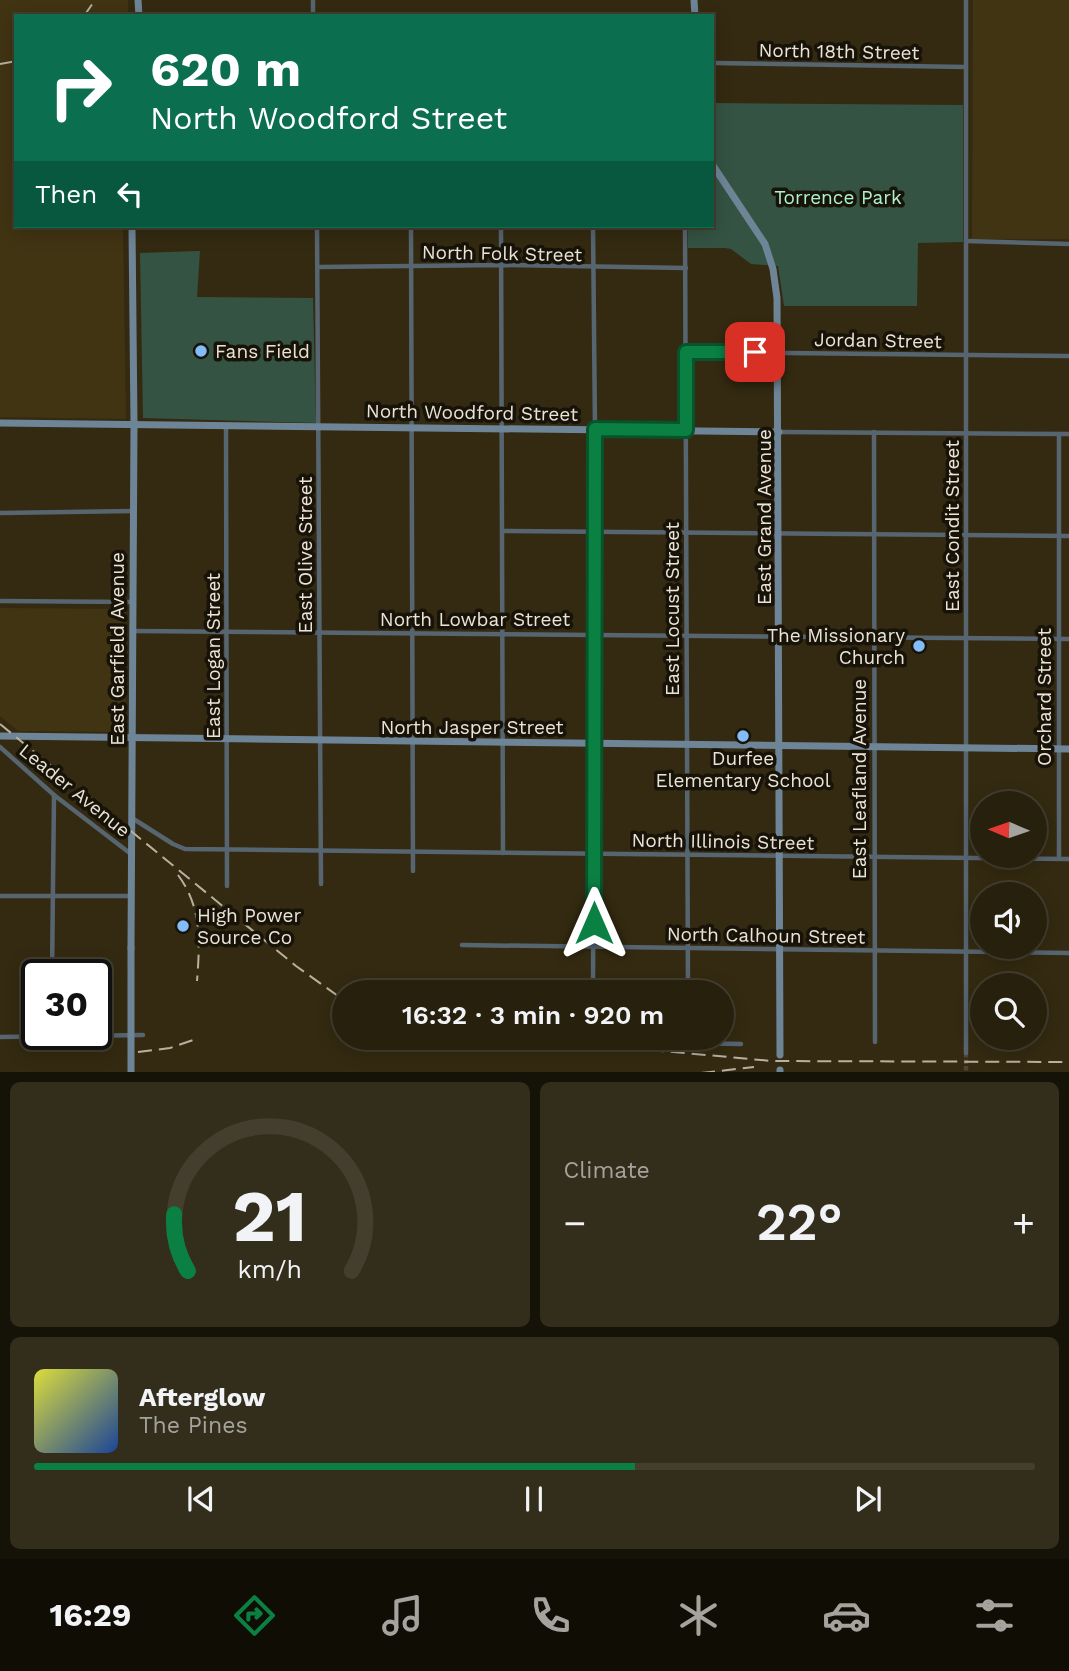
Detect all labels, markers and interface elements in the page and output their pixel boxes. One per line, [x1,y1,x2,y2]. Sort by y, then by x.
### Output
street label: North 18th Street [758,39,920,64]
text: 620 m [150,40,301,98]
icon: right [35,42,126,133]
text: North Woodford Street [150,99,507,137]
icon: left [111,175,149,213]
text: Then [35,179,97,209]
park label: Torrence Park [774,186,902,209]
street label: North Folk Street [422,241,582,266]
pin [725,322,785,382]
street label: Jordan Street [814,328,942,353]
icon: arrive [736,333,774,371]
place label: Fans Field [215,340,310,363]
marker: Fans Field [193,343,209,359]
street label: North Woodford Street [366,399,578,426]
street label: East Grand Avenue [753,429,776,605]
street label: East Condit Street [941,440,964,612]
street label: East Olive Street [294,477,317,633]
street label: East Locust Street [661,522,684,696]
street label: East Garfield Avenue [106,552,129,746]
street label: East Logan Street [202,573,225,739]
street label: North Lowbar Street [380,608,570,631]
place label: The Missionary Church [767,624,905,669]
street label: Orchard Street [1033,628,1056,766]
marker: The Missionary Church [911,638,927,654]
street label: East Leafland Avenue [848,679,871,879]
street label: North Jasper Street [380,716,564,739]
marker: Durfee Elementary School [735,728,751,744]
street label: Leader Avenue [15,739,135,842]
place label: Durfee Elementary School [655,747,831,792]
north arrow [970,791,1046,868]
map controls [970,791,1047,1050]
street label: North Illinois Street [631,828,815,855]
button: sound [970,882,1047,959]
position arrow [557,886,631,960]
place label: High Power Source Co [197,904,301,949]
marker: High Power Source Co [175,918,191,934]
street label: North Calhoun Street [667,922,865,949]
speed limit sign: 30 [21,959,112,1050]
button: search [970,973,1047,1050]
text: 16:32 · 3 min · 920 m [402,1000,664,1030]
text: Climate [564,1157,650,1184]
text: 21 [232,1173,307,1259]
text: 22° [756,1192,843,1253]
text: − [564,1201,586,1245]
text: + [1012,1201,1035,1245]
text: km/h [238,1254,302,1283]
text: Afterglow [139,1382,265,1412]
text: The Pines [139,1412,248,1439]
icon: previous [182,1480,220,1518]
icon: pause [515,1480,553,1518]
icon: next [849,1480,887,1518]
icon: directions [230,1591,279,1640]
icon: music [378,1591,427,1640]
icon: phone [526,1591,575,1640]
icon: climate [674,1591,723,1640]
icon: car [822,1591,871,1640]
icon: filters [970,1591,1019,1640]
text: 16:29 [50,1596,131,1634]

